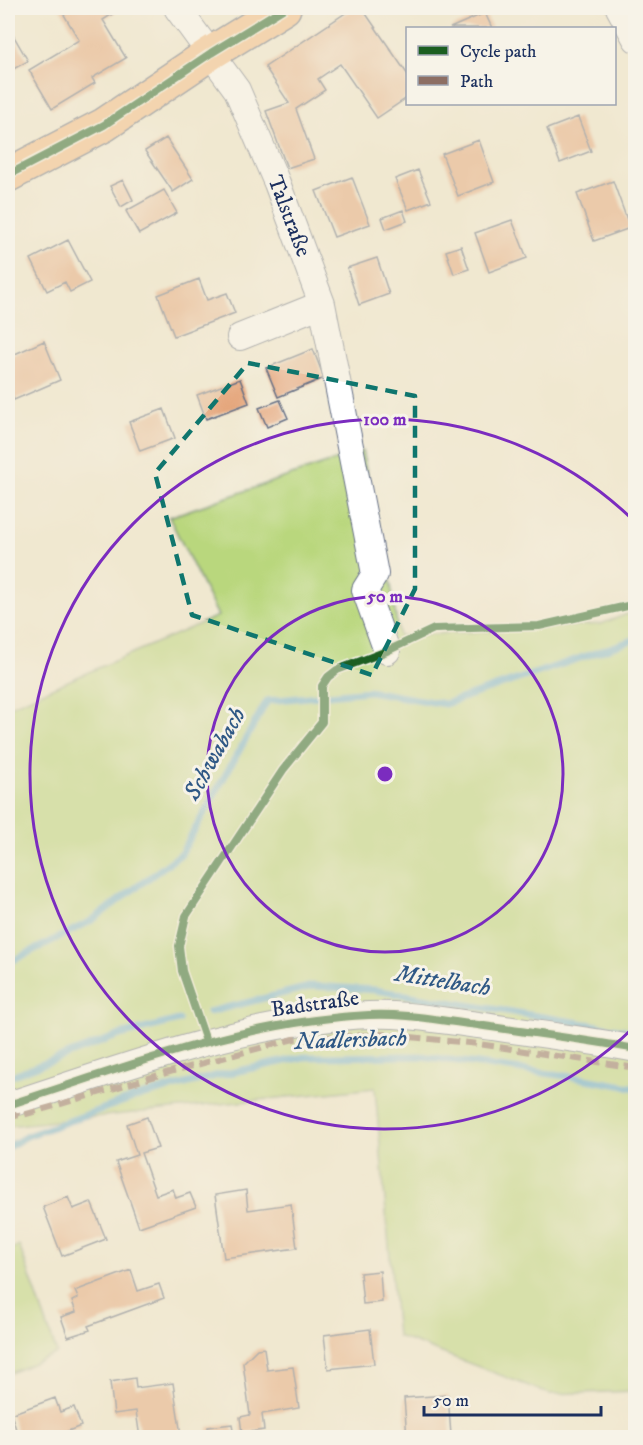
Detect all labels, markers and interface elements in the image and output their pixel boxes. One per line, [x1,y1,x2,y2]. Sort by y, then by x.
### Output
legend [406,27,616,105]
text: Cycle path [460,41,537,63]
text: Path [460,71,494,93]
street label: Talstraße [261,171,317,261]
text: 100 m [363,409,407,431]
text: 50 m [366,586,403,608]
water label: Schwabach [177,702,253,806]
centre of rings [375,764,395,784]
water label: Mittelbach [391,958,493,1003]
street label: Badstraße [269,984,361,1024]
water label: Nadlersbach [292,1023,408,1057]
scale bar [424,1379,601,1417]
text: 50 m [433,1390,469,1412]

